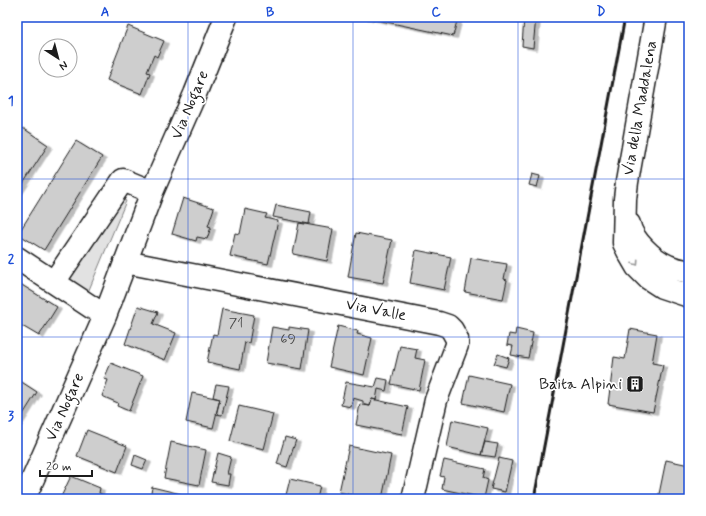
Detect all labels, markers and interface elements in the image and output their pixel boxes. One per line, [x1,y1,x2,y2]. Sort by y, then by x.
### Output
text: A [101,4,109,21]
text: B [266,4,275,21]
text: C [431,4,441,21]
text: D [597,4,606,21]
north arrow [38,38,78,78]
street label: Via della Maddalena [618,39,662,177]
text: N [56,57,70,73]
street label: Via Nogare [166,67,215,143]
text: 1 [8,93,14,110]
text: 2 [8,251,15,268]
one-way arrow [631,259,638,266]
street label: Via Valle [344,294,408,326]
house number: 71 [229,314,243,332]
house number: 69 [280,330,296,348]
street label: Via Nogare [41,369,90,445]
place label: Baita Alpini [539,374,622,395]
building icon: Baita Alpini [625,374,645,394]
text: 3 [8,408,14,425]
scale bar [40,452,92,478]
text: 20 m [46,459,72,475]

